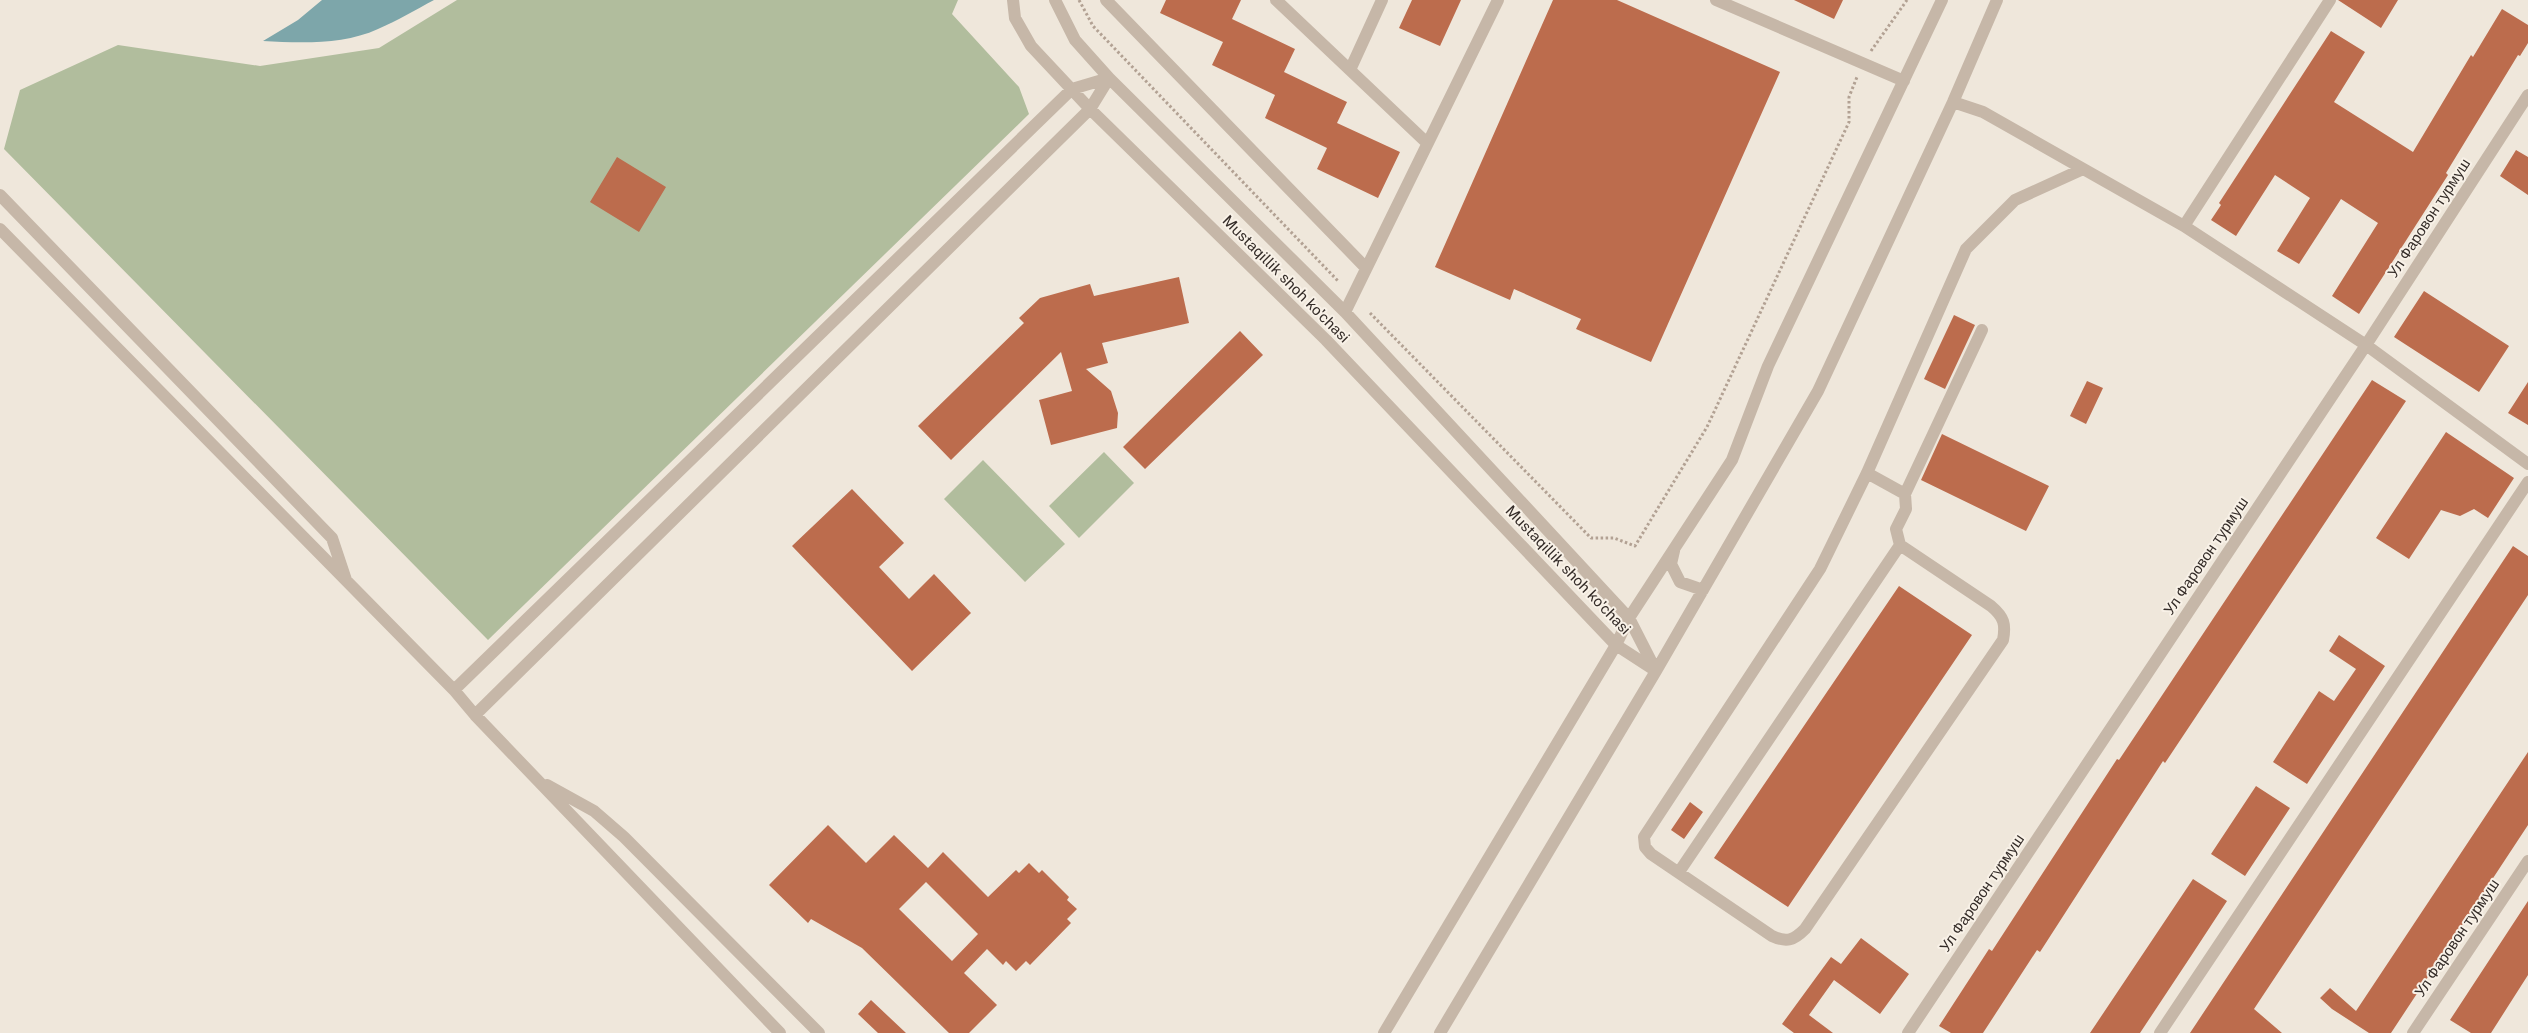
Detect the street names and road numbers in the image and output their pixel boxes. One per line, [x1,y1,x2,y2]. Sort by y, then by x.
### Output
street label: Ул Фаровон турмуш [2384,155,2473,280]
street label: Mustaqillik shoh ko'chasi [1219,212,1353,346]
street label: Ул Фаровон турмуш [2160,494,2251,618]
street label: Mustaqillik shoh ko'chasi [1502,502,1634,638]
street label: Ул Фаровон турмуш [1936,831,2027,955]
street label: Ул Фаровон турмуш [2411,876,2502,1000]

